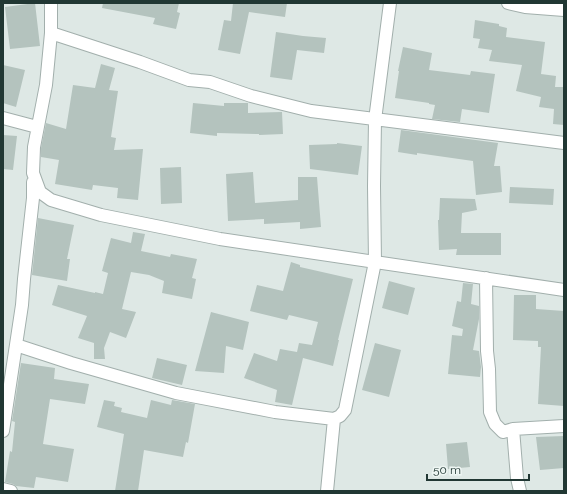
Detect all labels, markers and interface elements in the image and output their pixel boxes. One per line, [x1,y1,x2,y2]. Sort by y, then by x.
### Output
scale bar [427,456,529,482]
text: 50 m [433,463,461,477]

